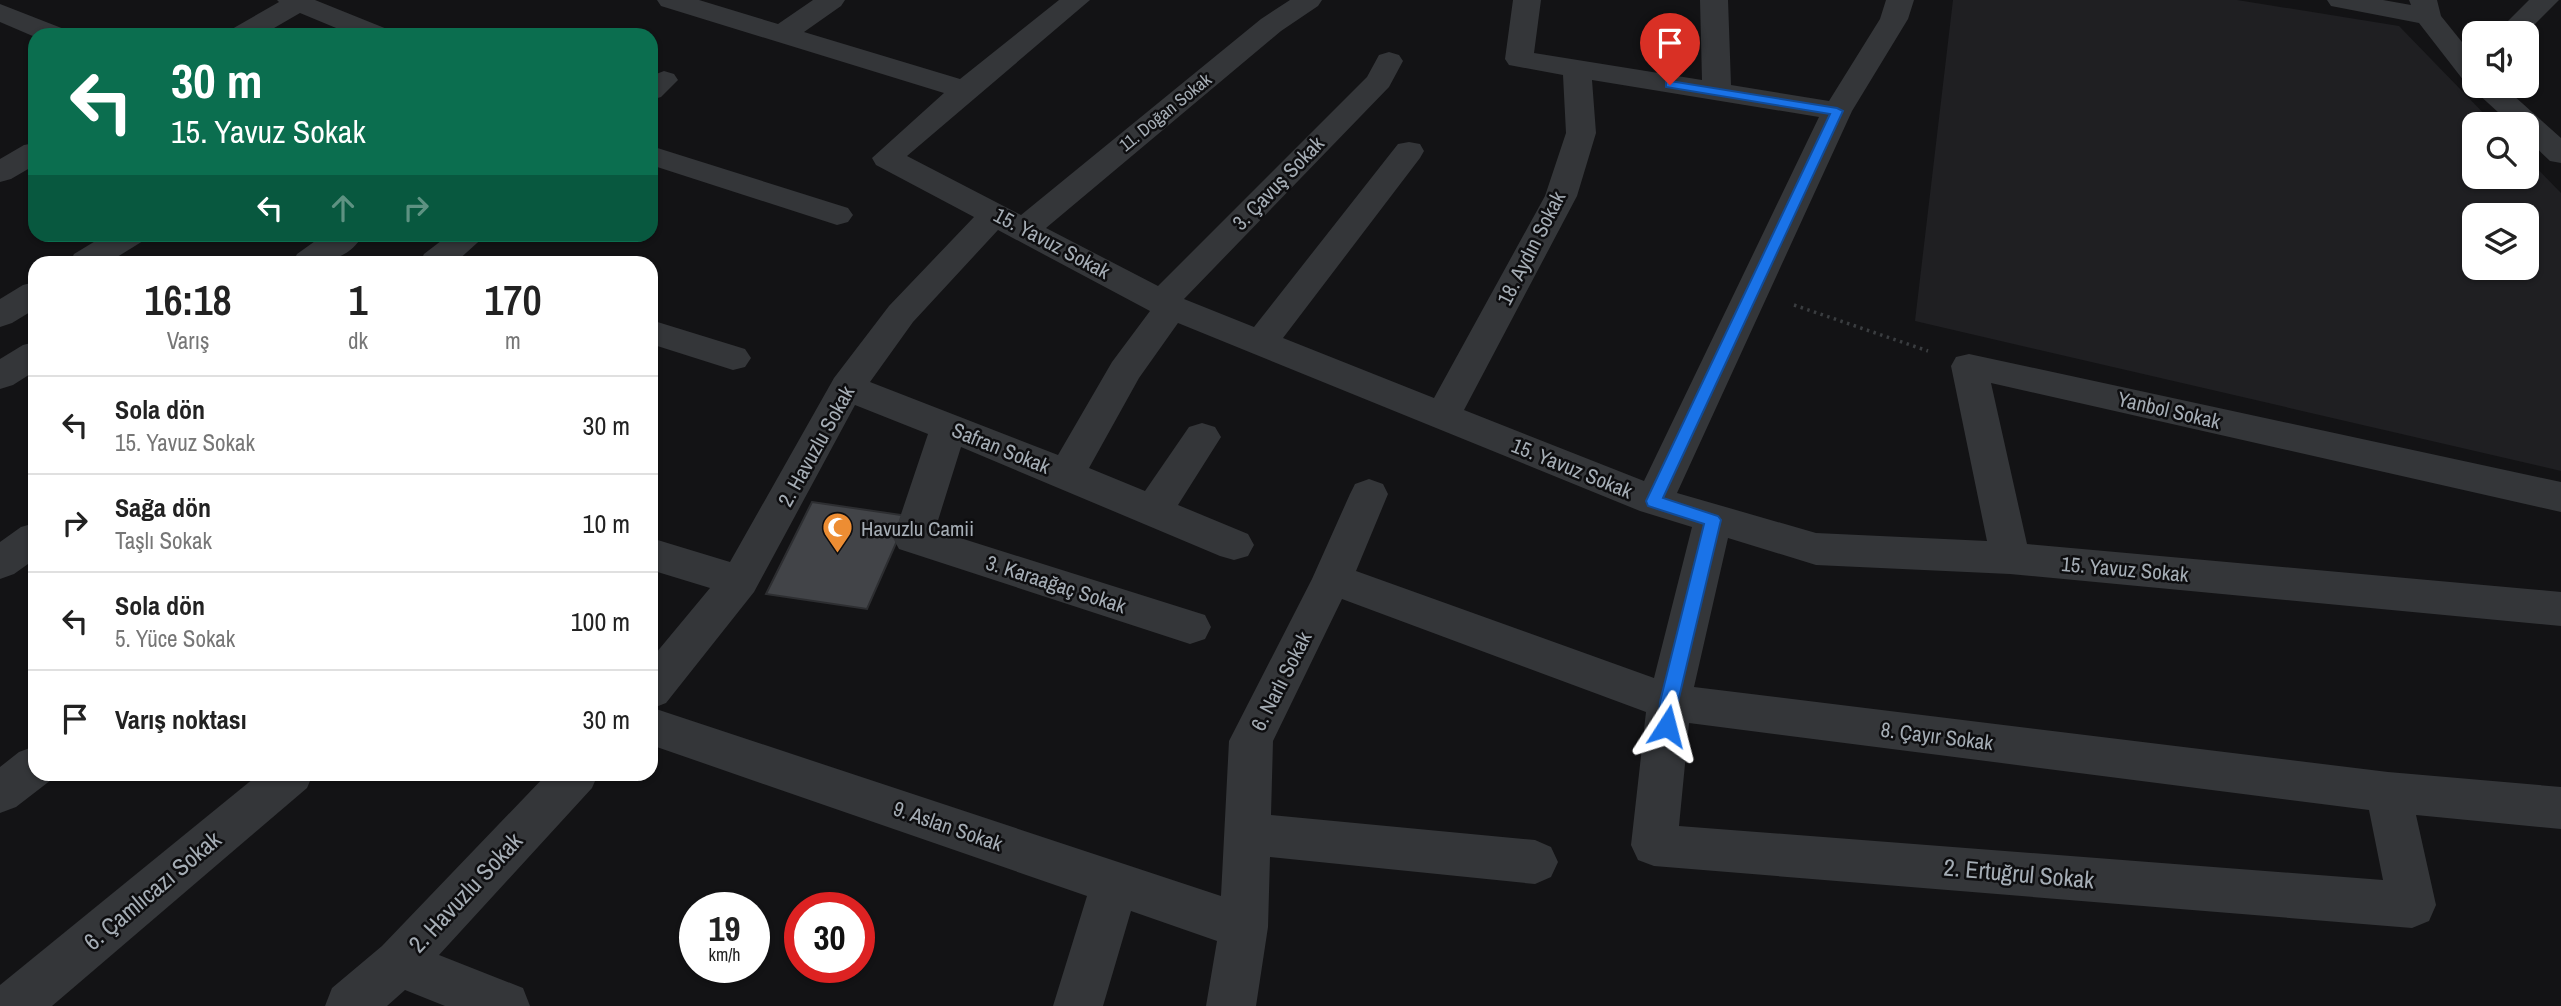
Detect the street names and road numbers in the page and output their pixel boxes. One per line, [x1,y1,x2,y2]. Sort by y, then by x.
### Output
street label: 11. Doğan Sokak [1114,67,1217,157]
street label: 3. Çavuş Sokak [1226,129,1331,236]
street label: 18. Aydın Sokak [1490,186,1572,310]
street label: 15. Yavuz Sokak [989,200,1116,286]
street label: 2. Havuzlu Sokak [771,380,861,512]
street label: Yanbol Sokak [2115,384,2224,436]
street label: Safran Sokak [948,415,1055,481]
street label: 15. Yavuz Sokak [1507,431,1637,506]
street label: 3. Karaağaç Sokak [982,548,1130,620]
street label: 15. Yavuz Sokak [2060,549,2190,589]
street label: 6. Narlı Sokak [1244,626,1319,736]
street label: 8. Çayır Sokak [1879,715,1995,757]
street label: 9. Aslan Sokak [889,794,1007,858]
street label: 6. Çamlıcazı Sokak [77,823,227,957]
street label: 2. Havuzlu Sokak [401,825,529,959]
street label: 2. Ertuğrul Sokak [1942,850,2096,896]

